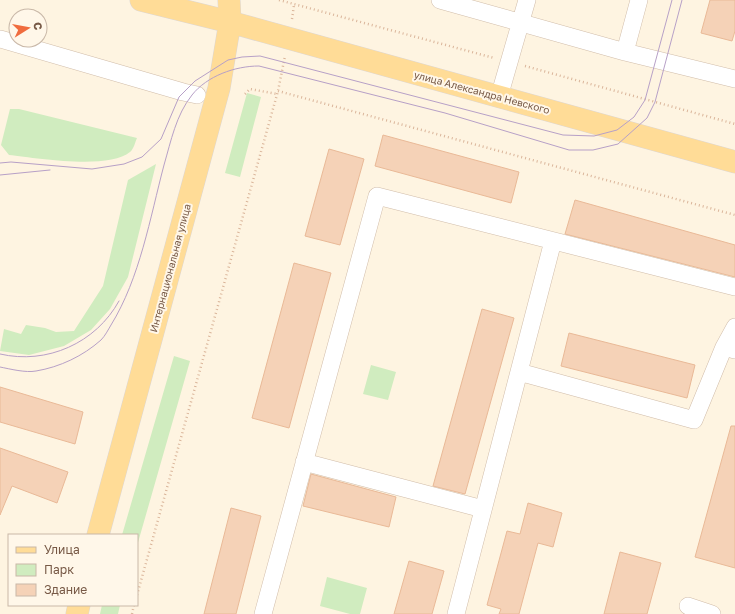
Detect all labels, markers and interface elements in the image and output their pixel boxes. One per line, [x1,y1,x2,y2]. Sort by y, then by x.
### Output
north arrow [8,8,48,48]
text: С [31,21,45,31]
street label: улица Александра Невского [413,68,551,116]
street label: Интернациональная улица [147,202,193,334]
legend [8,534,138,606]
text: Улица [44,542,80,557]
text: Парк [44,562,74,577]
text: Здание [44,582,87,597]

